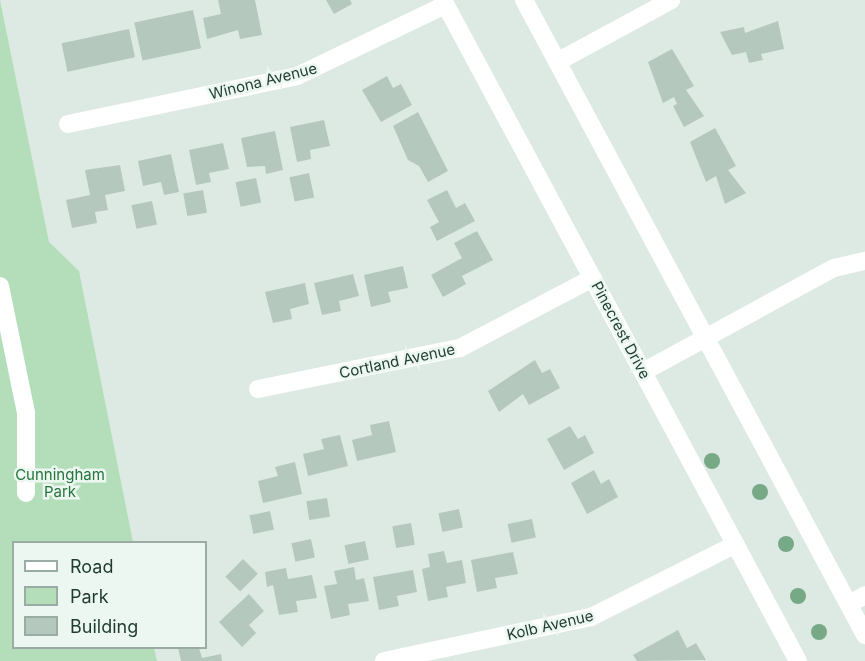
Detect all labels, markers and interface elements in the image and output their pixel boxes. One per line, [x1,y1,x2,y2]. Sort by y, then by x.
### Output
street label: Winona Avenue [207,59,319,103]
street label: Pinecrest Drive [588,278,654,382]
street label: Cortland Avenue [338,340,456,382]
park label: Cunningham Park [15,465,105,500]
legend [12,541,207,649]
text: Road [70,556,113,577]
text: Park [70,586,109,607]
street label: Kolb Avenue [505,606,595,644]
text: Building [70,616,138,637]

